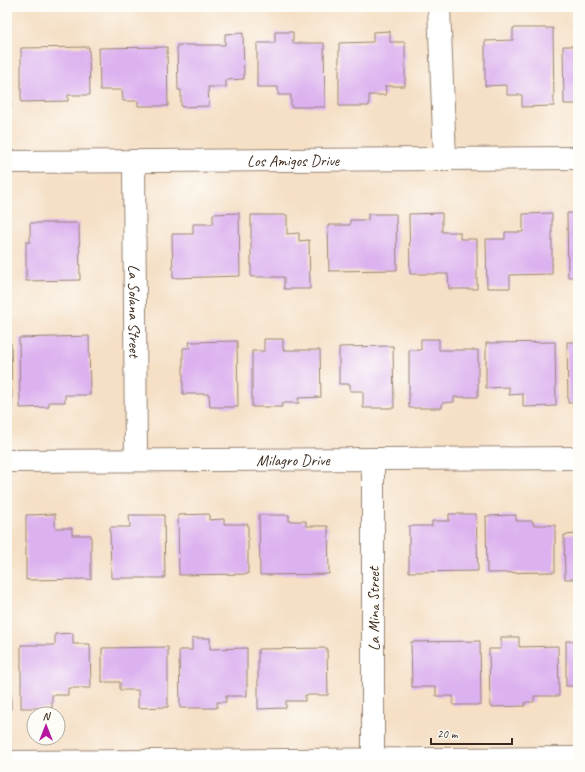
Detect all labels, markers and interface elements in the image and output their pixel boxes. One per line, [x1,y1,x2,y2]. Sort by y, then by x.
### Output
street label: Los Amigos Drive [247,151,341,171]
street label: La Solana Street [124,264,144,359]
street label: Milagro Drive [256,450,332,471]
street label: La Mina Street [364,565,384,651]
north arrow [26,706,66,746]
text: N [43,709,52,723]
scale bar [431,720,512,746]
text: 20 m [437,726,459,742]

